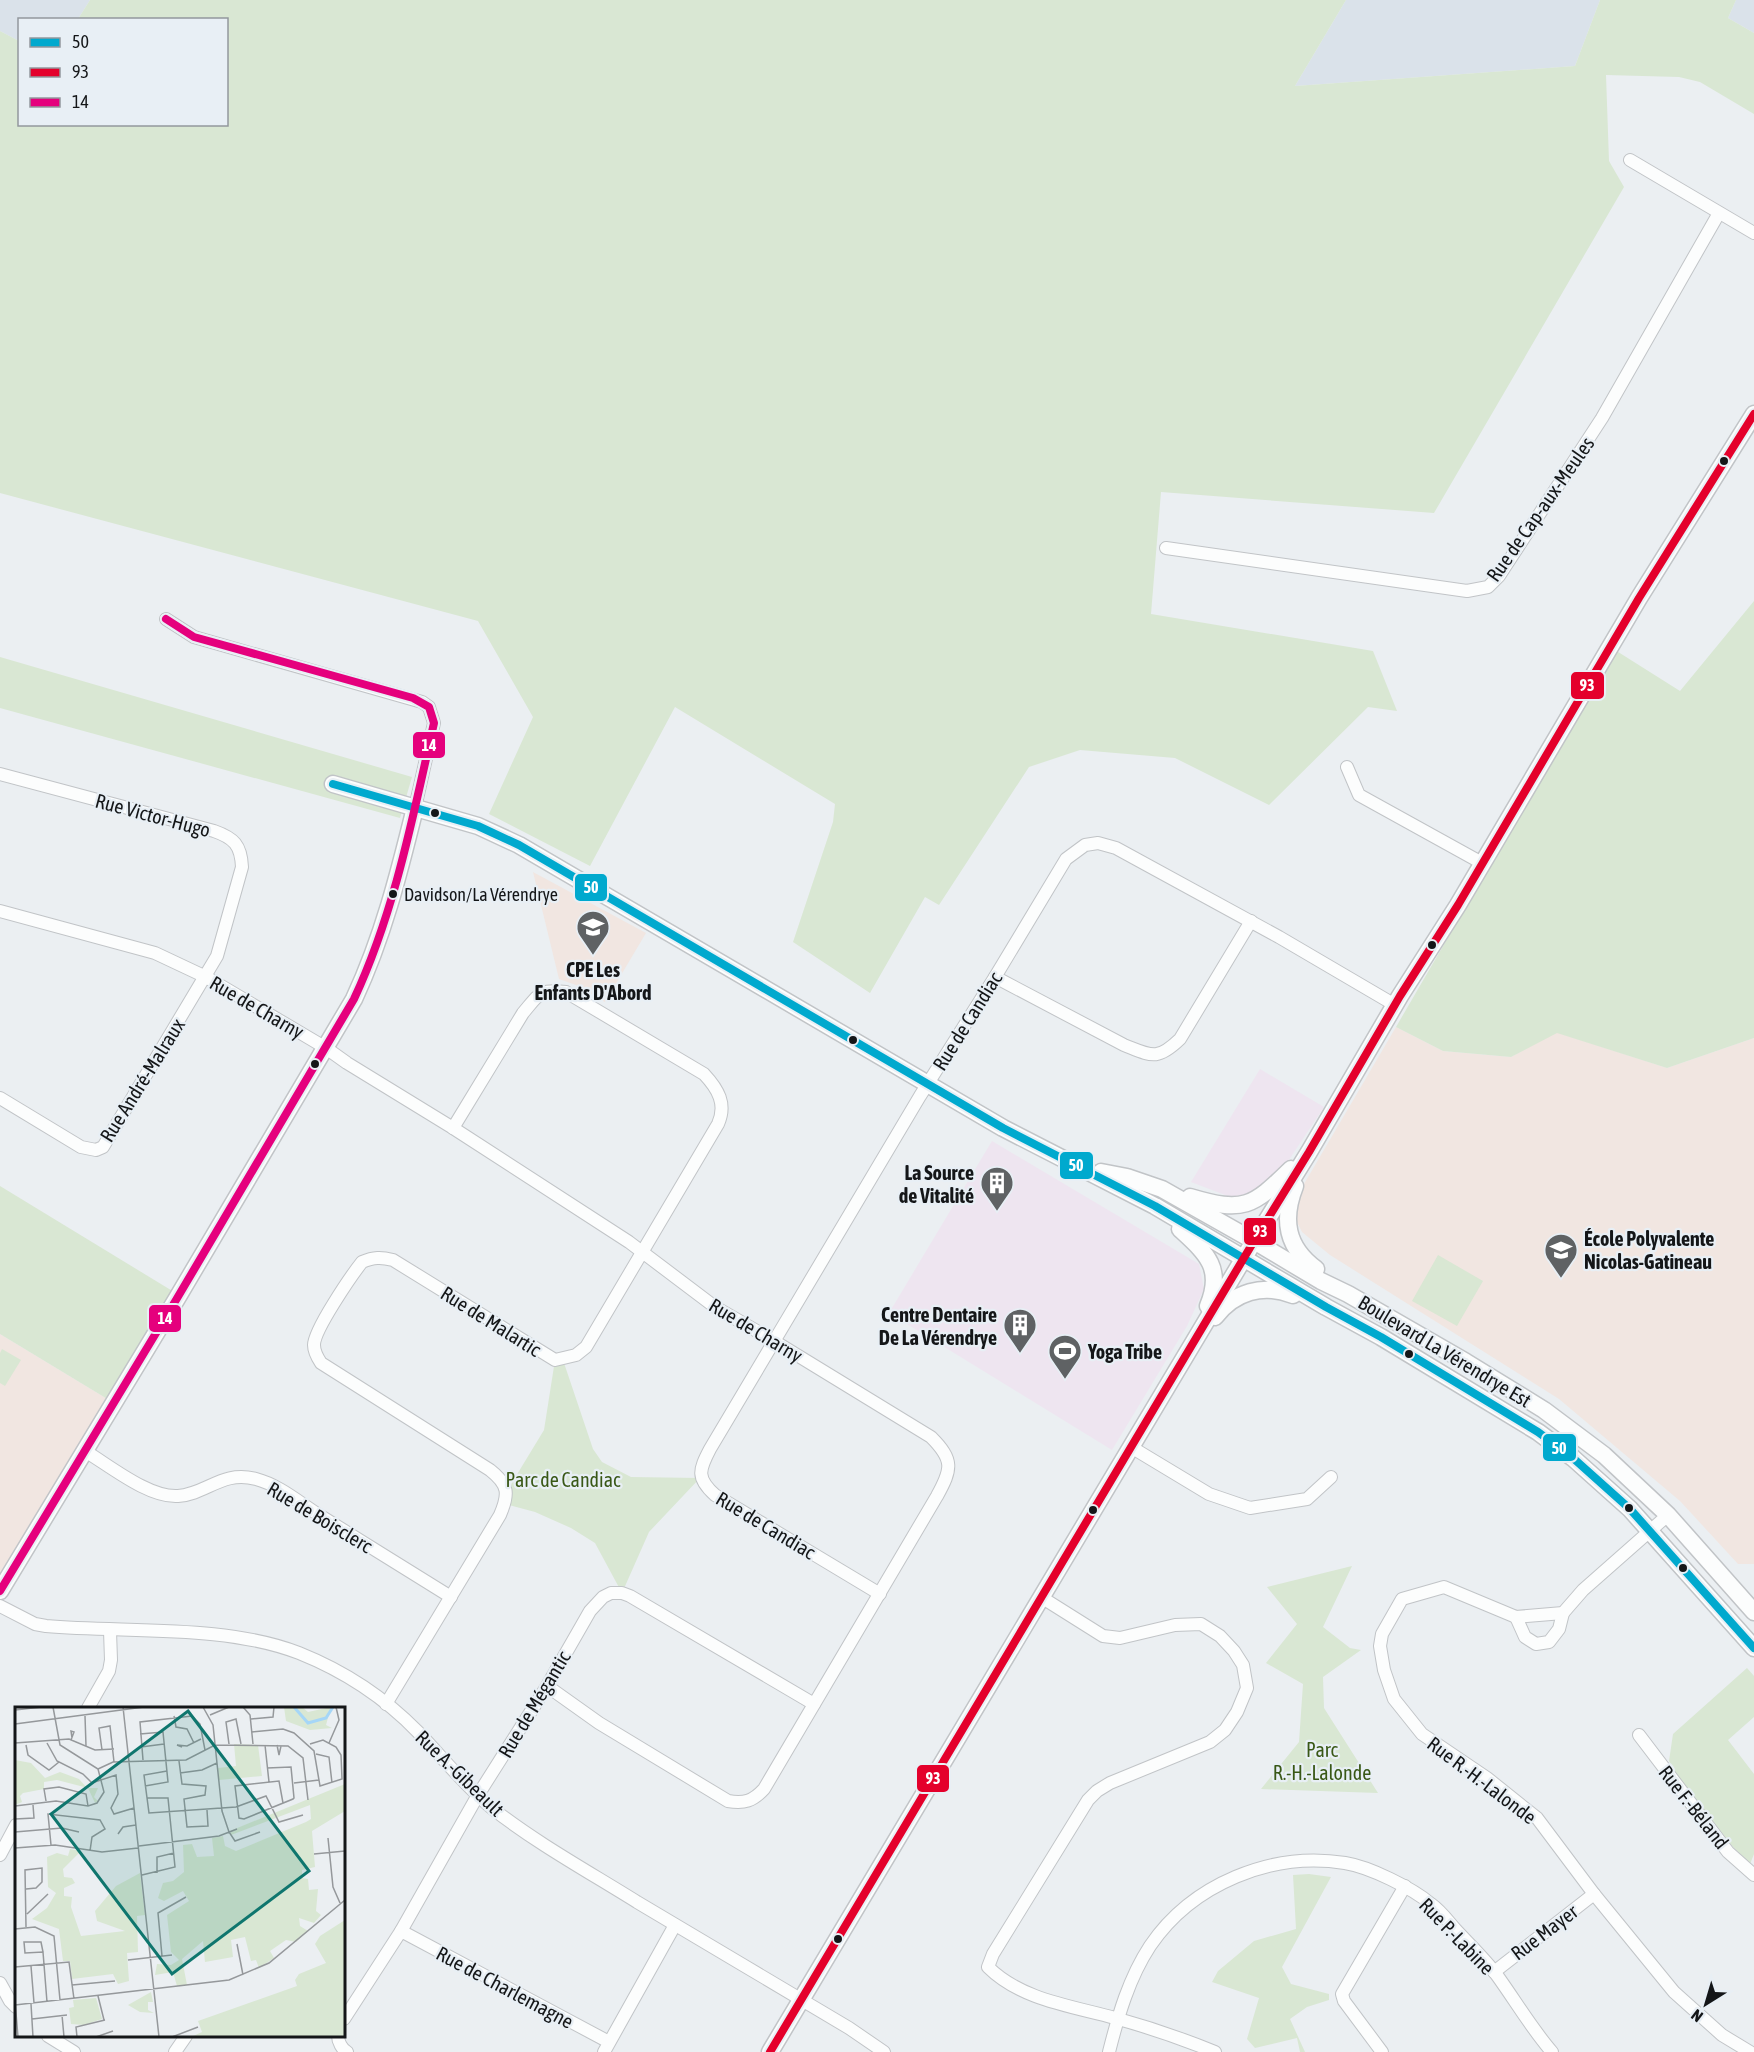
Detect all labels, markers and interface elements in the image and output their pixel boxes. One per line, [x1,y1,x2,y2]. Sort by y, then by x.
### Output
legend [18,18,228,126]
text: 50 [72,31,89,52]
text: 93 [72,61,89,82]
text: 14 [72,91,89,112]
street label: Rue de Cap-aux-Meules [1482,432,1598,586]
unlabelled marker [1718,455,1730,467]
line badge: 93 [1570,671,1605,700]
text: 93 [1579,676,1595,694]
line badge: 14 [412,731,446,759]
text: 14 [421,736,437,754]
street label: Rue Victor-Hugo [93,789,213,841]
unlabelled marker [429,807,441,819]
line badge: 50 [574,873,608,902]
text: 50 [583,878,599,896]
place label: Davidson/La Vérendrye [404,884,558,905]
marker: Davidson/La Vérendrye [387,888,399,900]
school or university icon: CPE Les Enfants D'Abord [575,909,611,956]
unlabelled marker [1426,939,1438,951]
place label: CPE Les Enfants D'Abord [535,958,651,1004]
street label: Rue de Candiac [928,967,1007,1074]
street label: Rue de Charny [206,971,308,1043]
street label: Rue André-Malraux [95,1014,189,1146]
unlabelled marker [847,1034,859,1046]
unlabelled marker [309,1058,321,1070]
line badge: 50 [1059,1151,1094,1180]
text: 50 [1068,1156,1084,1174]
place label: La Source de Vitalité [899,1161,974,1207]
building icon: La Source de Vitalité [979,1165,1015,1212]
line badge: 93 [1243,1217,1277,1246]
text: 93 [1252,1222,1268,1240]
place label: École Polyvalente Nicolas-Gatineau [1584,1227,1714,1273]
school or university icon: École Polyvalente Nicolas-Gatineau [1543,1232,1579,1279]
street label: Rue de Malartic [437,1281,546,1361]
street label: Boulevard La Vérendrye Est [1355,1290,1536,1412]
street label: Rue de Charny [705,1293,807,1367]
place label: Centre Dentaire De La Vérendrye [879,1303,997,1349]
line badge: 14 [148,1304,182,1333]
building icon: Centre Dentaire De La Vérendrye [1002,1307,1038,1354]
text: 14 [157,1309,173,1327]
sports icon: Yoga Tribe [1047,1333,1083,1380]
place label: Yoga Tribe [1087,1340,1162,1363]
unlabelled marker [1403,1348,1415,1360]
line badge: 50 [1542,1433,1577,1462]
text: 50 [1551,1439,1567,1457]
park label: Parc de Candiac [506,1468,621,1491]
street label: Rue de Boisclerc [263,1477,377,1558]
street label: Rue de Candiac [712,1486,820,1564]
unlabelled marker [1623,1502,1635,1514]
unlabelled marker [1087,1504,1099,1516]
unlabelled marker [1677,1562,1689,1574]
street label: Rue de Mégantic [493,1646,575,1761]
inset map [15,1707,345,2037]
street label: Rue A.-Gibeault [411,1725,509,1821]
street label: Rue R.-H.-Lalonde [1423,1732,1541,1828]
park label: Parc R.-H.-Lalonde [1273,1738,1371,1784]
street label: Rue F.-Béland [1654,1761,1734,1853]
line badge: 93 [916,1764,950,1793]
text: 93 [925,1769,941,1787]
street label: Rue P.-Labine [1415,1893,1499,1979]
street label: Rue Mayer [1506,1899,1583,1964]
unlabelled marker [832,1933,844,1945]
street label: Rue de Charlemagne [433,1941,577,2033]
north arrow [1676,1974,1736,2034]
text: N [1688,2006,1706,2026]

